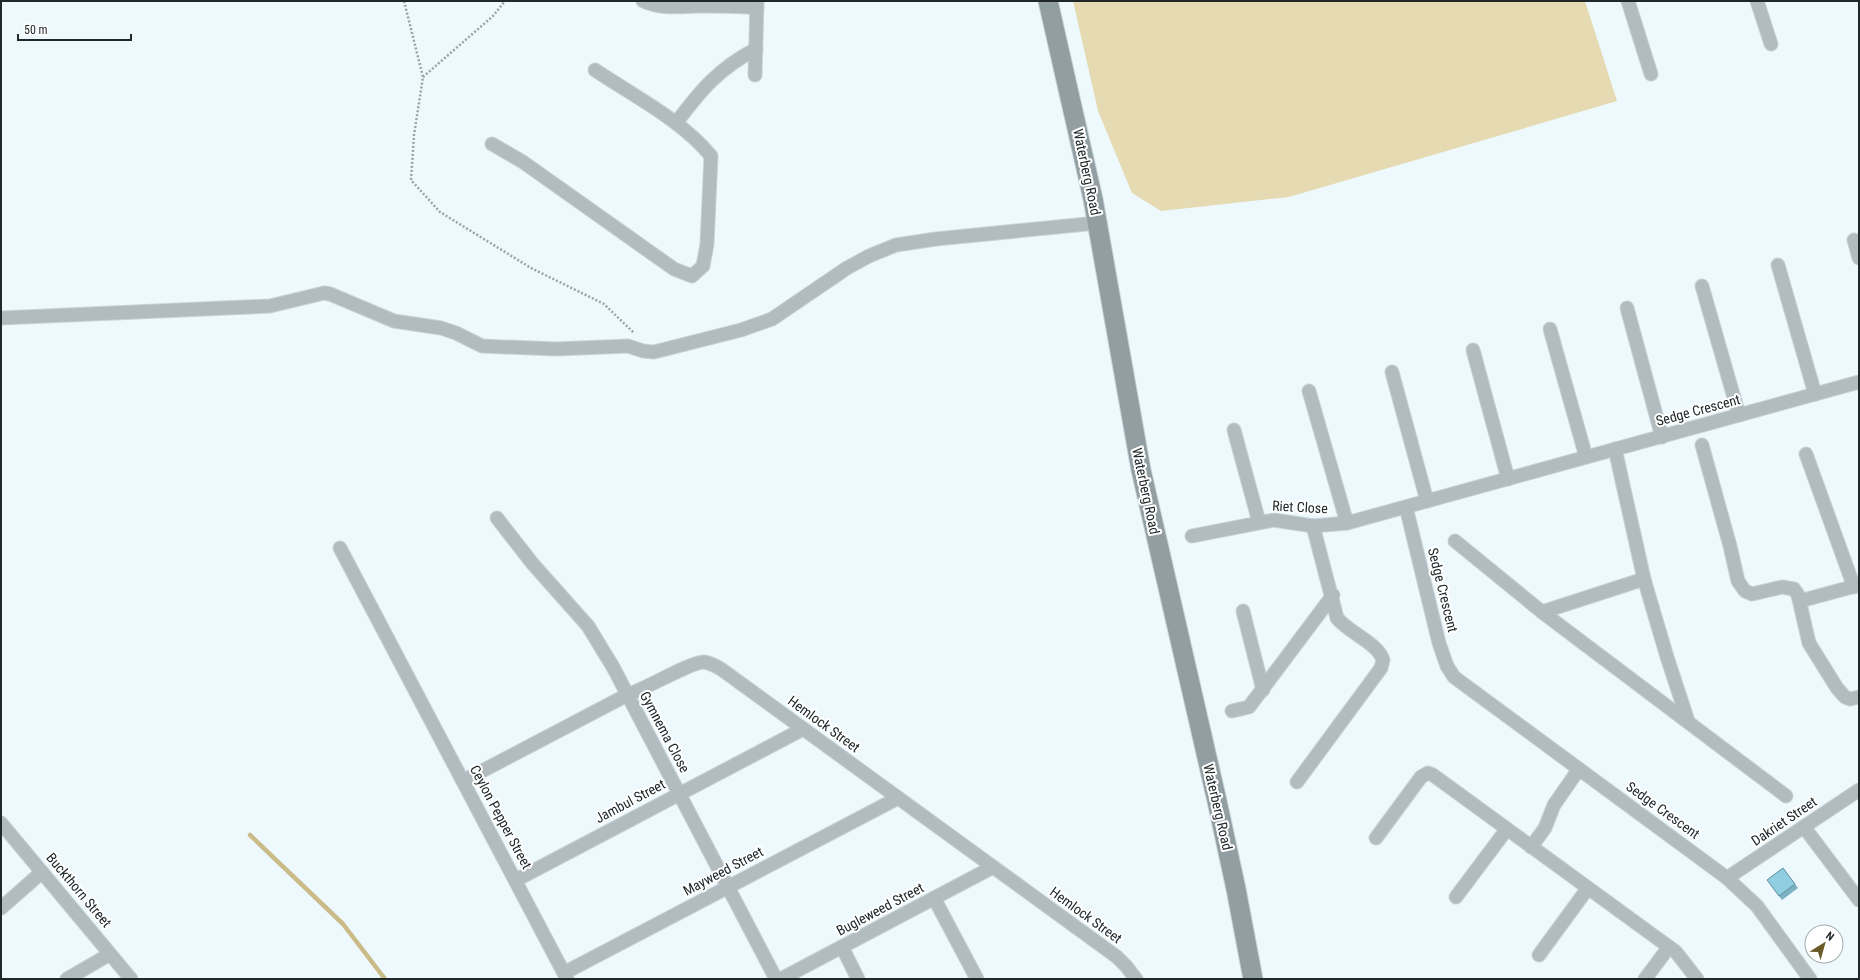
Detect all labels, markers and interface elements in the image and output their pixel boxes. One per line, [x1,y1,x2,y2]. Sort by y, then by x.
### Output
scale bar [18,16,131,42]
text: 50 m [24,23,48,37]
street label: Waterberg Road [1070,127,1104,217]
street label: Sedge Crescent [1654,391,1742,429]
street label: Waterberg Road [1129,446,1163,536]
street label: Riet Close [1272,498,1329,516]
street label: Sedge Crescent [1425,546,1461,634]
street label: Gymnema Close [637,689,693,776]
street label: Hemlock Street [785,693,863,755]
street label: Ceylon Pepper Street [467,762,535,872]
street label: Waterberg Road [1200,762,1236,852]
street label: Jambul Street [592,776,668,826]
street label: Sedge Crescent [1623,778,1703,842]
street label: Dakriet Street [1748,793,1820,849]
street label: Mayweed Street [680,843,766,899]
street label: Buckthorn Street [43,850,115,930]
street label: Bugleweed Street [834,879,926,939]
street label: Hemlock Street [1047,884,1125,946]
north arrow [1804,924,1844,964]
text: N [1823,929,1837,944]

